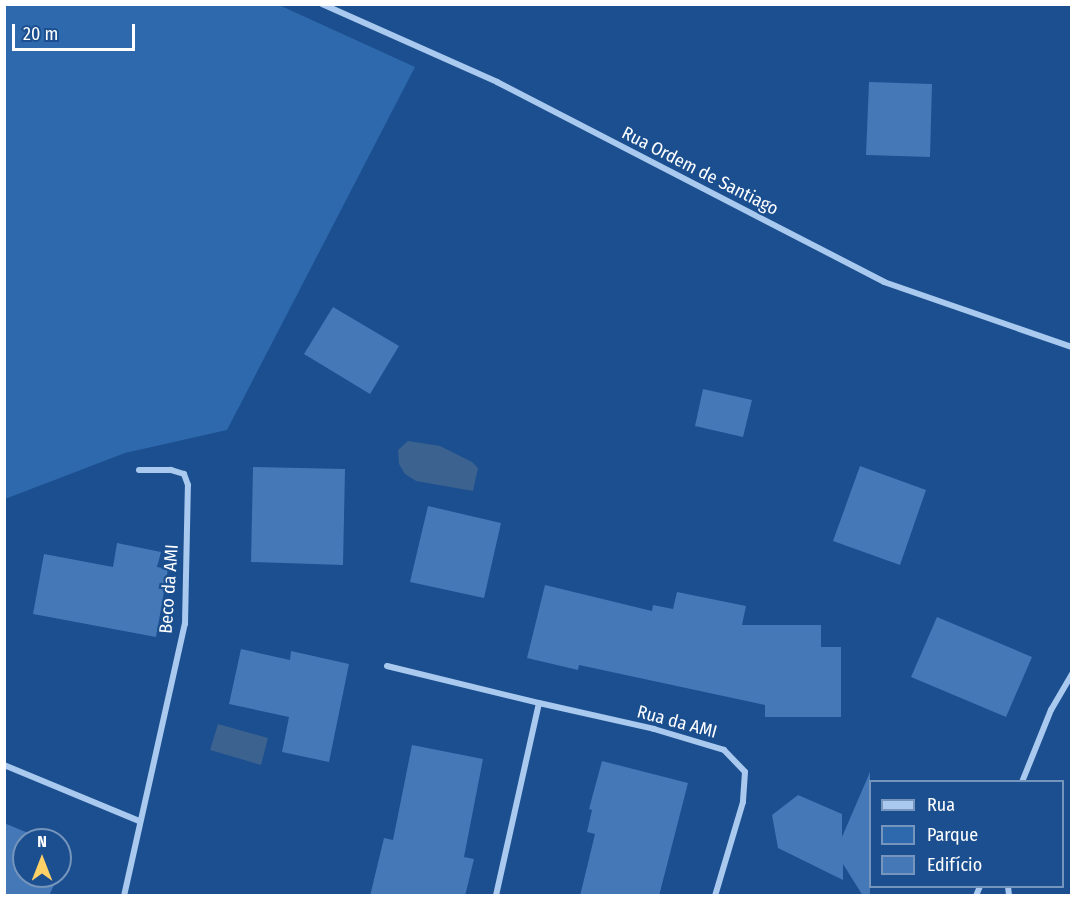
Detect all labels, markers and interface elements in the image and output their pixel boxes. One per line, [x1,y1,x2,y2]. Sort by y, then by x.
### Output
scale bar [15,12,138,50]
text: 20 m [23,23,58,45]
street label: Rua Ordem de Santiago [618,122,782,220]
street label: Beco da AMI [155,544,183,634]
street label: Rua da AMI [635,701,719,743]
legend [869,780,1064,888]
text: Rua [927,794,955,816]
text: Parque [927,824,978,846]
north arrow [12,828,72,888]
text: N [37,832,47,851]
text: Edifício [927,854,982,876]

